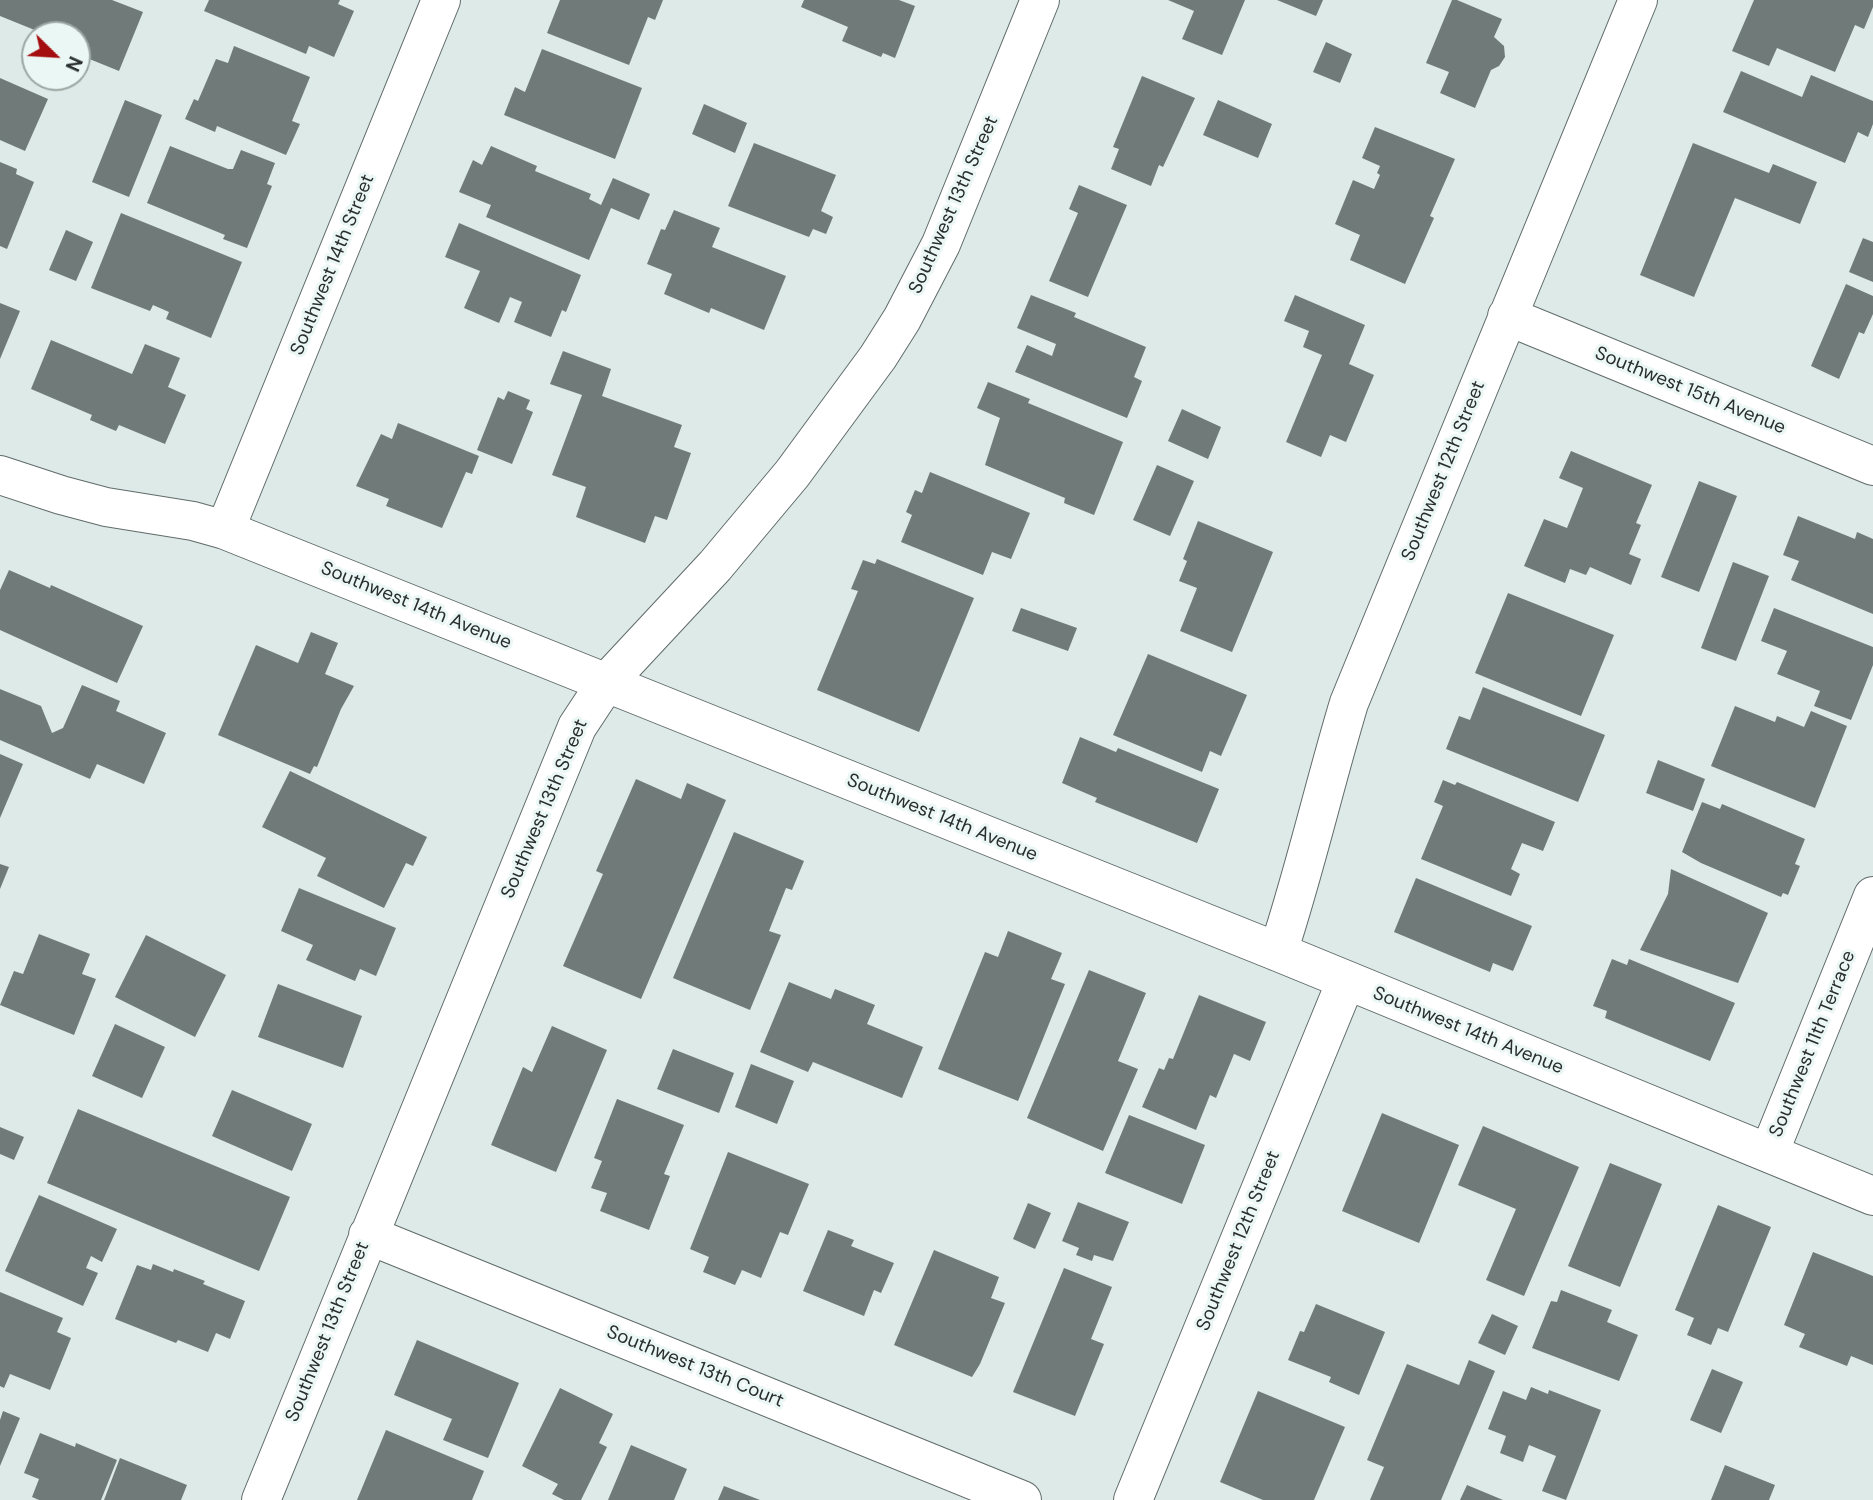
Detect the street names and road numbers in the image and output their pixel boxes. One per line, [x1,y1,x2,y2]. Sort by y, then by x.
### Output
street label: Southwest 13th Street [904,112,1004,298]
street label: Southwest 14th Street [286,171,380,359]
street label: Southwest 15th Avenue [1591,342,1789,440]
street label: Southwest 12th Street [1397,378,1491,564]
street label: Southwest 14th Avenue [317,557,515,655]
street label: Southwest 13th Street [497,716,593,902]
street label: Southwest 14th Avenue [843,769,1041,867]
street label: Southwest 11th Terrace [1765,947,1861,1141]
street label: Southwest 14th Avenue [1369,982,1567,1080]
street label: Southwest 12th Street [1192,1148,1286,1334]
street label: Southwest 13th Street [281,1238,375,1426]
street label: Southwest 13th Court [603,1321,787,1413]

